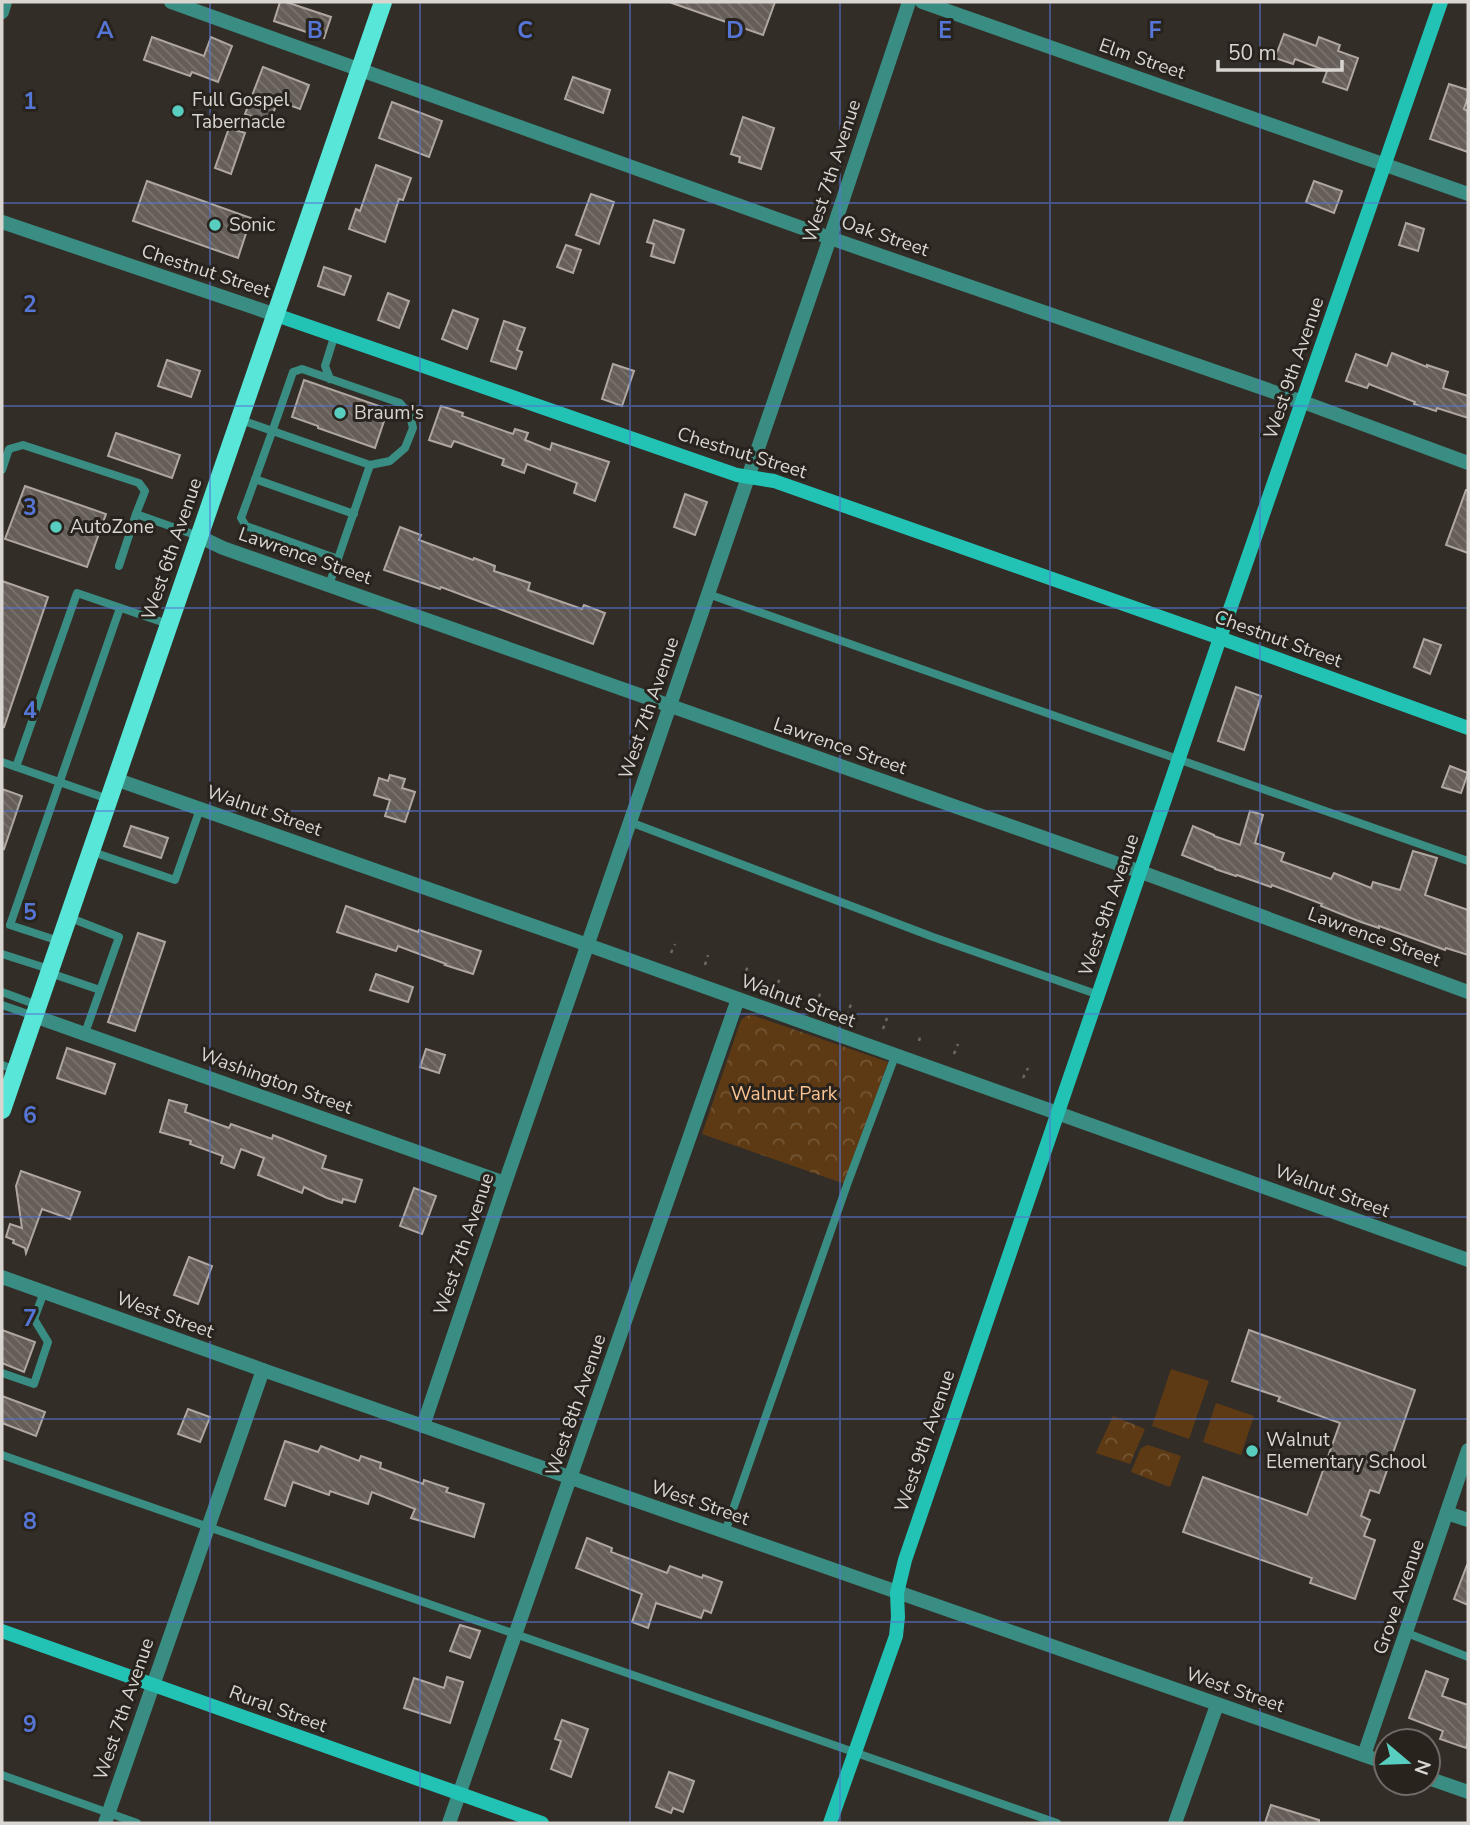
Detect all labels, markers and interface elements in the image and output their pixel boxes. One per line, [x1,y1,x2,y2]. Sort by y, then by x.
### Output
text: A [96,15,114,46]
text: B [307,15,323,46]
text: C [517,15,533,46]
text: D [726,15,744,46]
text: E [938,15,952,46]
text: F [1149,15,1162,46]
scale bar [1218,28,1342,72]
street label: Elm Street [1095,32,1189,86]
text: 50 m [1228,39,1277,67]
text: 1 [23,86,37,117]
place label: Full Gospel Tabernacle [192,87,290,135]
street label: West 7th Avenue [797,96,867,246]
marker: Full Gospel Tabernacle [170,103,186,119]
street label: Oak Street [838,209,933,263]
place label: Sonic [229,212,275,238]
marker: Sonic [207,217,223,233]
street label: Chestnut Street [138,238,274,304]
text: 2 [23,289,37,320]
street label: West 9th Avenue [1257,293,1331,443]
place label: Braum's [354,400,424,426]
marker: Braum's [332,405,348,421]
street label: Chestnut Street [674,421,810,485]
street label: West 6th Avenue [135,474,209,624]
text: 3 [23,492,37,523]
place label: AutoZone [70,514,154,540]
marker: AutoZone [48,519,64,535]
street label: Lawrence Street [235,521,375,591]
street label: Chestnut Street [1210,604,1346,674]
street label: West 7th Avenue [612,633,686,783]
text: 4 [23,695,37,726]
street label: Lawrence Street [770,711,910,781]
street label: Walnut Street [203,779,325,843]
street label: West 9th Avenue [1072,830,1146,980]
text: 5 [23,897,37,928]
street label: Lawrence Street [1304,901,1444,973]
street label: Walnut Street [737,968,859,1034]
street label: Washington Street [196,1041,356,1121]
park label: Walnut Park [731,1081,838,1107]
text: 6 [23,1100,37,1131]
street label: Walnut Street [1271,1158,1393,1224]
street label: West 7th Avenue [427,1169,501,1319]
street label: West Street [112,1285,218,1345]
text: 7 [23,1303,37,1334]
street label: West 8th Avenue [539,1330,613,1480]
street label: West 9th Avenue [888,1366,962,1516]
place label: Walnut Elementary School [1266,1427,1427,1475]
marker: Walnut Elementary School [1244,1443,1260,1459]
street label: West Street [647,1474,753,1532]
text: 8 [23,1506,37,1537]
street label: Grove Avenue [1367,1536,1431,1658]
street label: West 7th Avenue [87,1634,161,1784]
street label: West Street [1182,1661,1288,1719]
street label: Rural Street [225,1679,331,1739]
text: 9 [23,1709,37,1740]
north arrow [1372,1727,1442,1797]
text: N [1408,1756,1437,1778]

